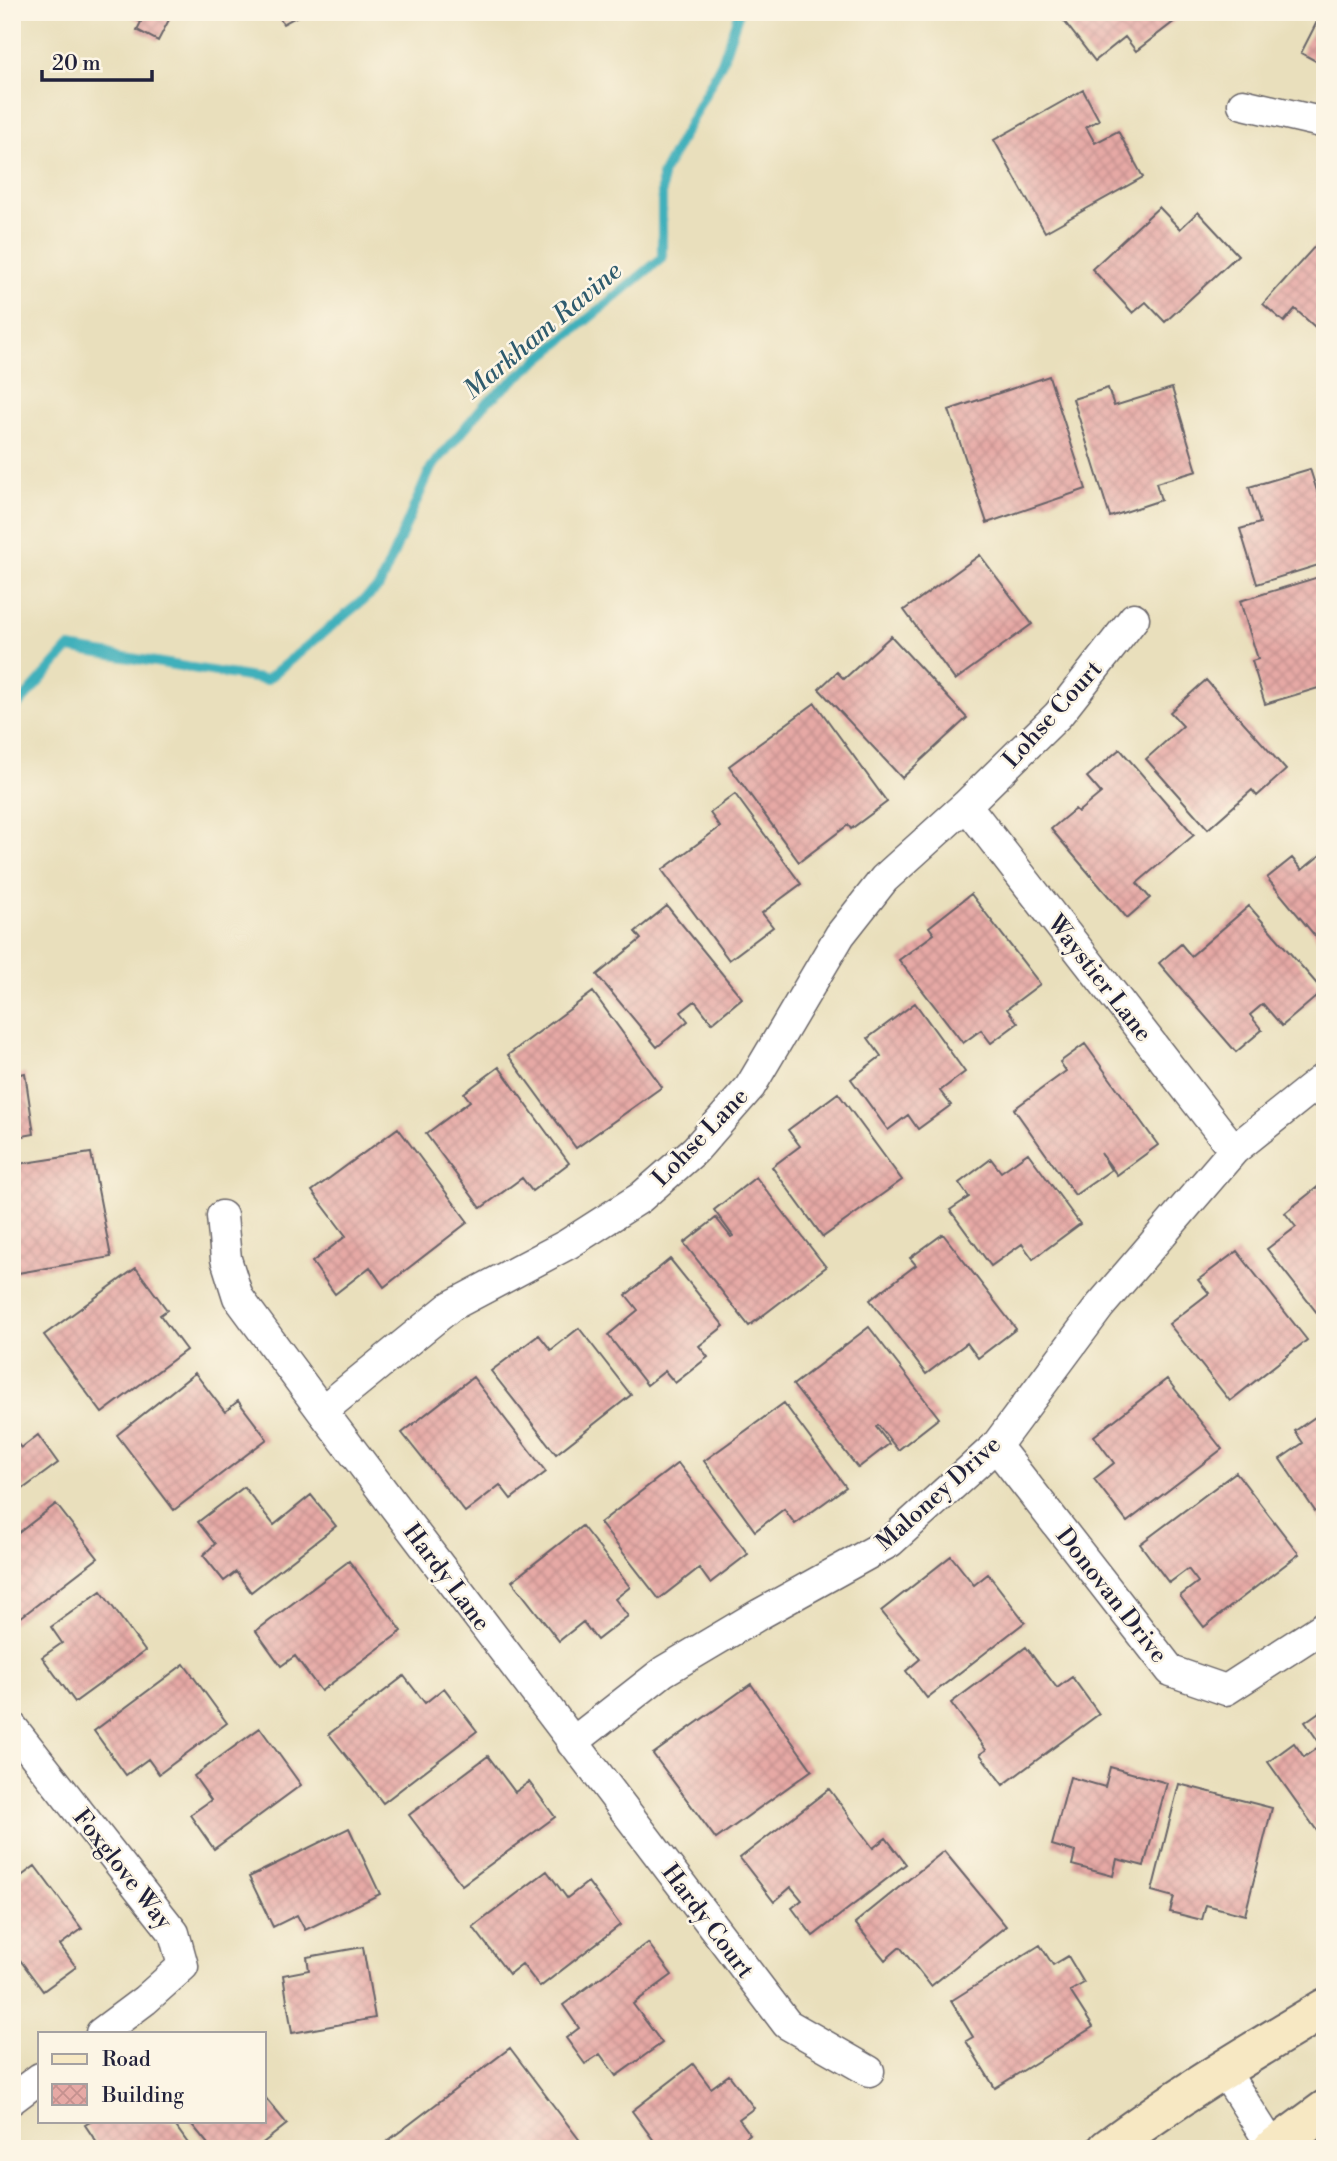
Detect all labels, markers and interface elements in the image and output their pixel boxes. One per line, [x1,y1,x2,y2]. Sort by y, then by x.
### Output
scale bar [42,38,152,82]
text: 20 m [52,51,101,77]
water label: Markham Ravine [457,255,628,406]
street label: Lohse Court [997,654,1109,775]
street label: Waystier Lane [1040,908,1158,1048]
street label: Lohse Lane [646,1082,755,1193]
street label: Maloney Drive [870,1430,1007,1558]
street label: Hardy Lane [396,1518,496,1637]
street label: Donovan Drive [1049,1522,1173,1669]
street label: Foxglove Way [66,1804,179,1936]
street label: Hardy Court [655,1859,760,1985]
legend [38,2032,266,2122]
text: Road [102,2047,151,2073]
text: Building [101,2083,184,2109]

